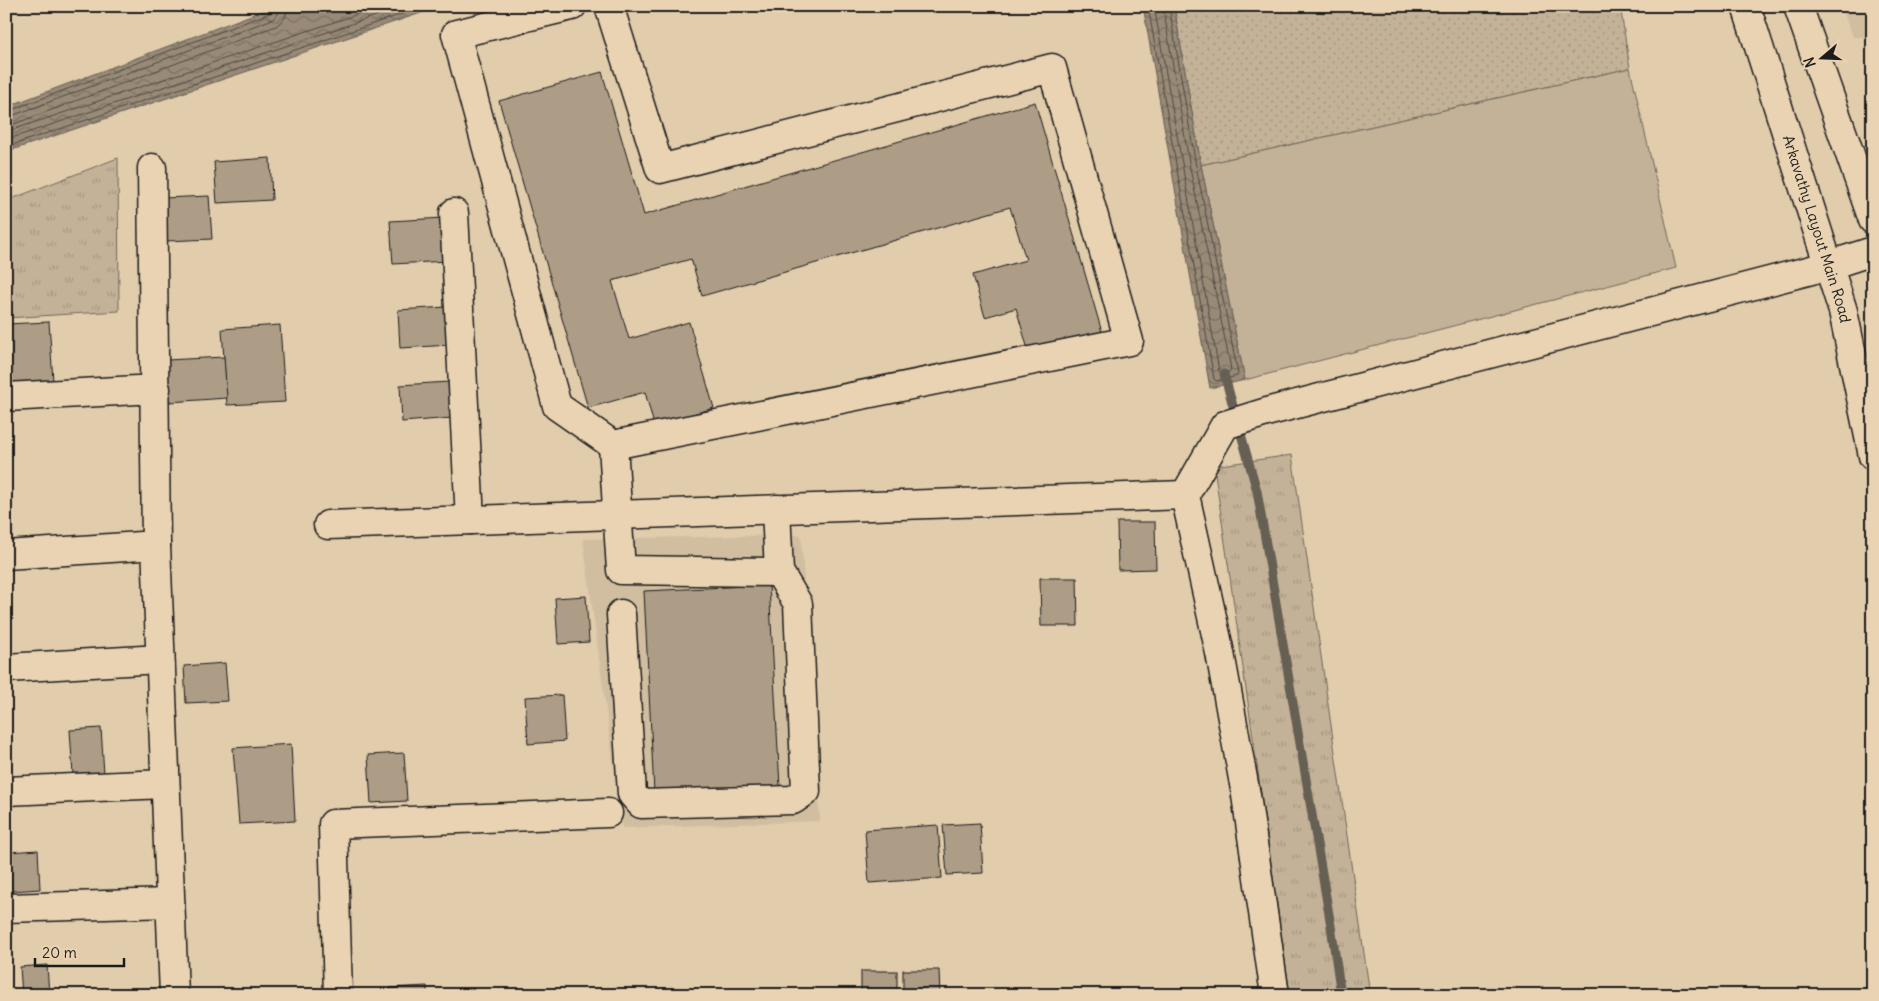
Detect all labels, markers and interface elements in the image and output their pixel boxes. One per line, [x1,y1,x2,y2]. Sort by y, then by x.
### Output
north arrow [1796,32,1846,82]
text: N [1800,55,1820,70]
street label: Arkavathy Layout Main Road [1779,133,1855,325]
scale bar [35,936,124,968]
text: 20 m [42,943,77,962]

